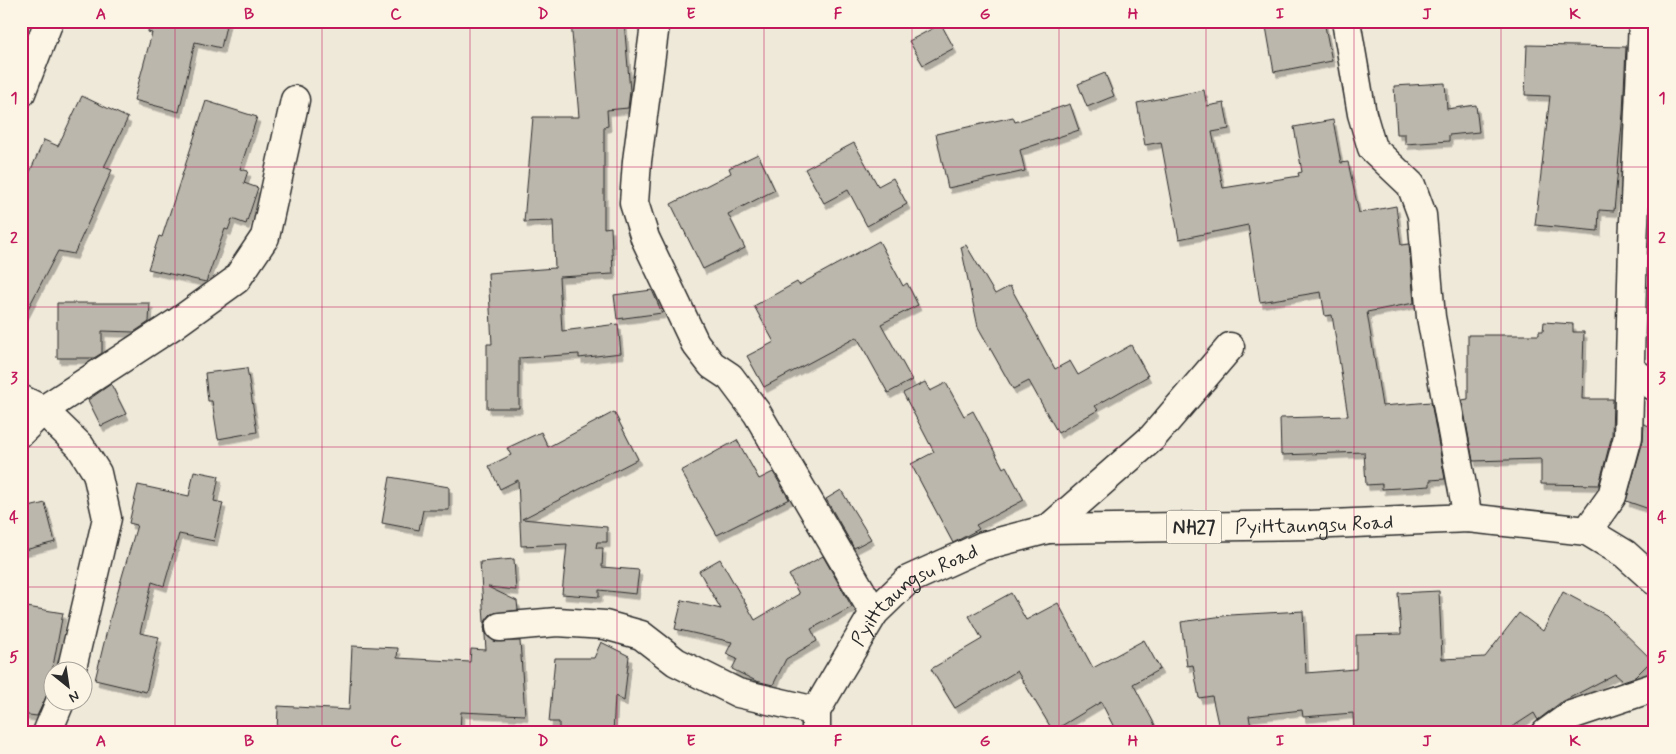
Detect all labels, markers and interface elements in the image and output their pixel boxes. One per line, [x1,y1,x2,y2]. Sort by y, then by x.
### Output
text: A [96,4,106,25]
text: B [244,4,254,25]
text: C [390,4,402,25]
text: D [537,4,549,25]
text: E [686,4,696,25]
text: F [834,4,843,25]
text: G [980,4,991,25]
text: H [1128,4,1139,25]
text: I [1276,4,1285,25]
text: J [1422,4,1432,25]
text: K [1569,4,1581,25]
text: 1 [10,88,18,109]
text: 1 [1658,88,1666,109]
text: 2 [10,228,18,249]
text: 2 [1658,228,1666,249]
text: 3 [10,368,18,389]
text: 3 [1658,368,1666,389]
text: 4 [9,507,19,528]
text: 4 [1657,507,1667,528]
street label: PyiHtaungsu Road [1235,509,1394,541]
road number: NH27 [1166,511,1222,544]
street label: PyiHtaungsu Road [845,538,982,652]
text: 5 [9,647,19,668]
text: 5 [1657,647,1667,668]
north arrow [42,662,92,712]
text: N [65,686,83,707]
text: A [96,731,106,752]
text: B [244,731,254,752]
text: C [390,731,402,752]
text: D [537,731,549,752]
text: E [686,731,696,752]
text: F [834,731,843,752]
text: G [980,731,991,752]
text: H [1128,731,1139,752]
text: I [1276,731,1285,752]
text: J [1422,731,1432,752]
text: K [1569,731,1581,752]

